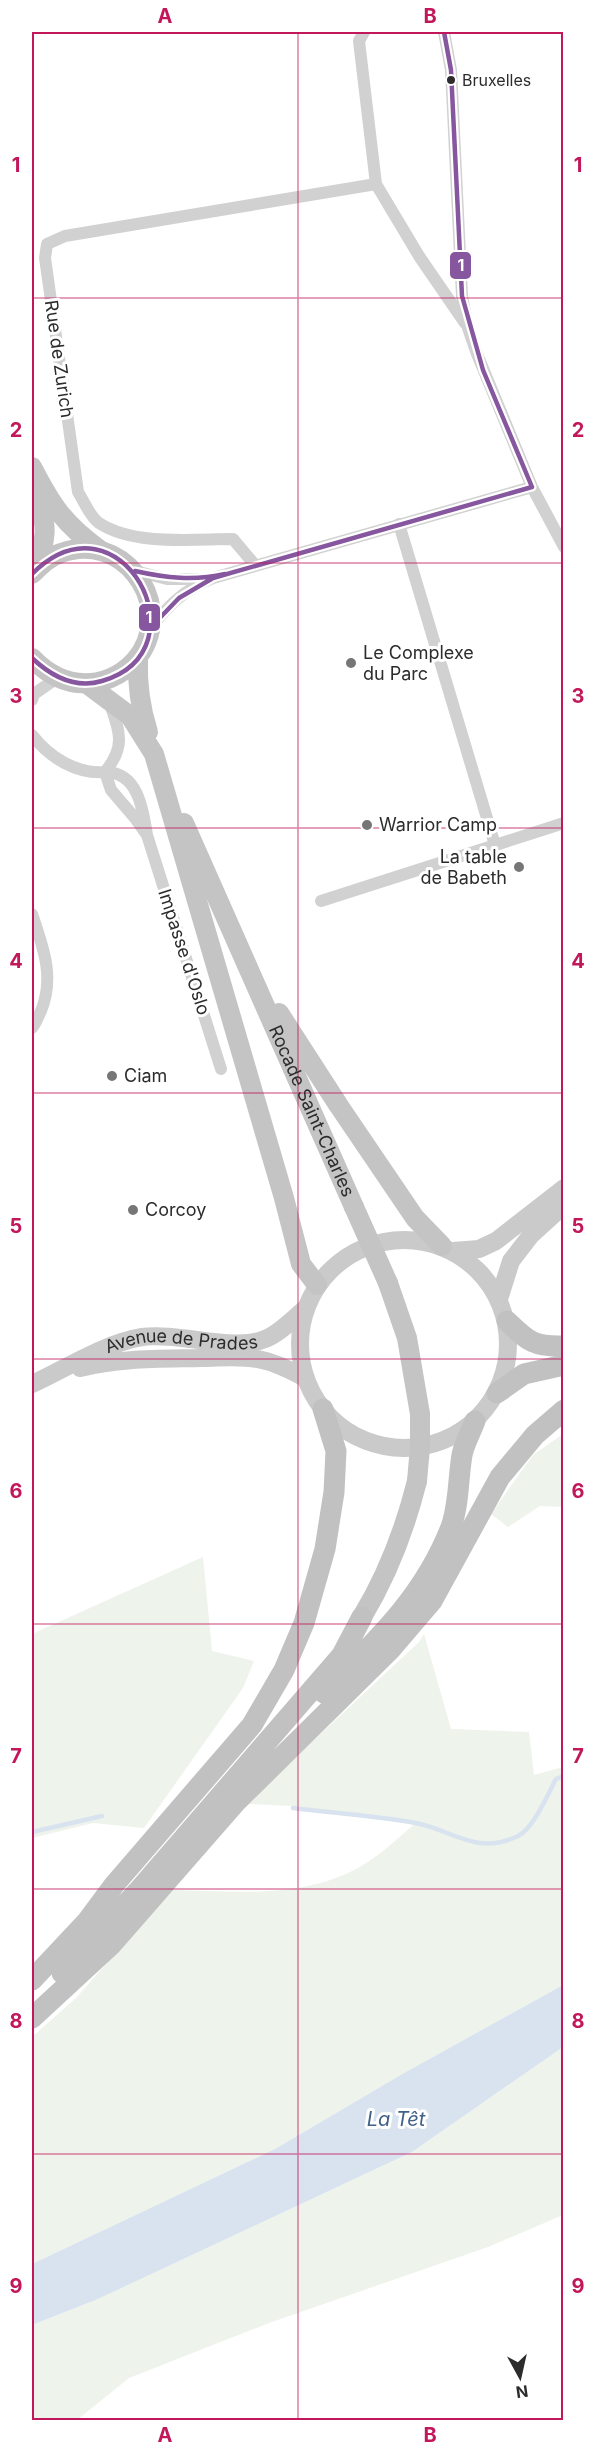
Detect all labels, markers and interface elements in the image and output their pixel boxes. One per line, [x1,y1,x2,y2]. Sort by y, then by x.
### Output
text: A [158,4,173,28]
text: B [423,4,437,28]
place label: Bruxelles [462,70,531,90]
marker: Bruxelles [445,74,457,86]
text: 1 [12,153,20,177]
text: 1 [574,153,582,177]
line badge: 1 [449,251,472,280]
text: 1 [458,255,464,275]
street label: Rue de Zurich [41,299,78,419]
text: 2 [10,418,22,442]
text: 2 [572,418,584,442]
line badge: 1 [138,603,161,632]
text: 1 [146,607,152,627]
place label: Le Complexe du Parc [363,642,474,684]
marker: Le Complexe du Parc [344,656,358,670]
text: 3 [10,684,22,708]
text: 3 [572,684,584,708]
place label: Warrior Camp [379,814,497,835]
marker: Warrior Camp [360,818,374,832]
place label: La table de Babeth [420,846,507,888]
marker: La table de Babeth [512,860,526,874]
street label: Impasse d'Oslo [154,886,215,1018]
text: 4 [9,949,23,973]
text: 4 [571,949,585,973]
street label: Rocade Saint-Charles [265,1022,359,1200]
place label: Ciam [124,1065,167,1086]
marker: Ciam [105,1069,119,1083]
place label: Corcoy [145,1199,206,1220]
marker: Corcoy [126,1203,140,1217]
text: 5 [10,1214,22,1238]
text: 5 [572,1214,584,1238]
street label: Avenue de Prades [102,1325,259,1357]
text: 6 [10,1479,23,1503]
text: 6 [572,1479,585,1503]
text: 7 [10,1744,22,1768]
text: 7 [572,1744,584,1768]
text: 8 [9,2009,23,2033]
text: 8 [571,2009,585,2033]
water label: La Têt [367,2107,426,2131]
text: 9 [10,2274,23,2298]
text: 9 [572,2274,585,2298]
north arrow [490,2347,550,2407]
text: N [515,2381,530,2403]
text: A [158,2423,173,2447]
text: B [423,2423,437,2447]

